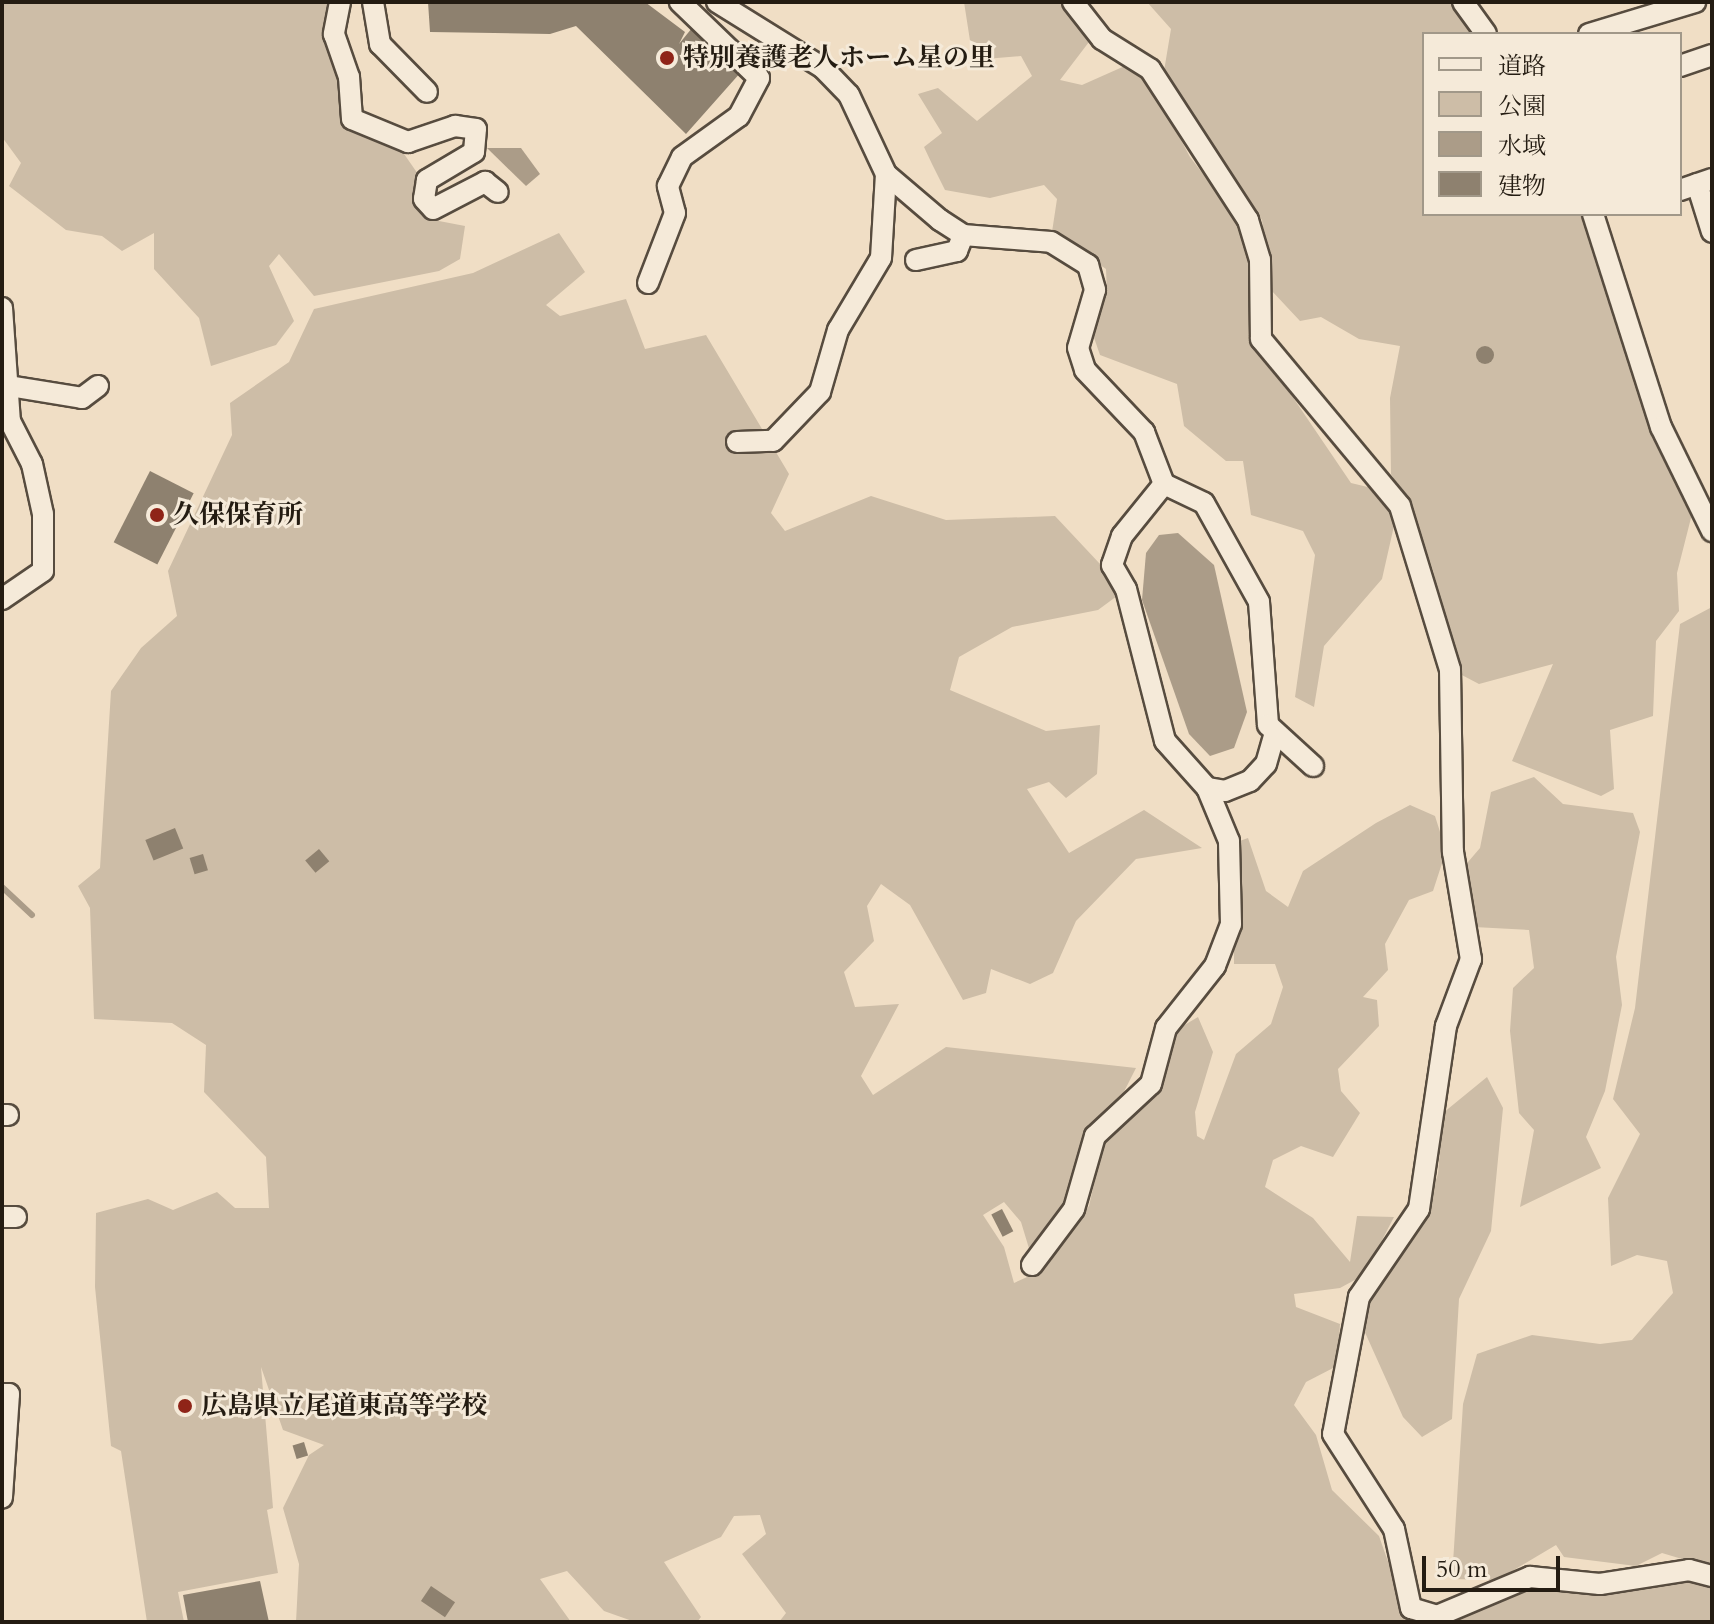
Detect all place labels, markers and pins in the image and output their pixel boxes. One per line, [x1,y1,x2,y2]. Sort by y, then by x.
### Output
place label: 特別養護老人ホーム星の里 [683,42,995,74]
marker: 特別養護老人ホーム星の里 [658,49,676,67]
place label: 久保保育所 [173,499,303,531]
marker: 久保保育所 [148,506,166,524]
place label: 広島県立尾道東高等学校 [201,1390,487,1422]
marker: 広島県立尾道東高等学校 [176,1397,194,1415]

